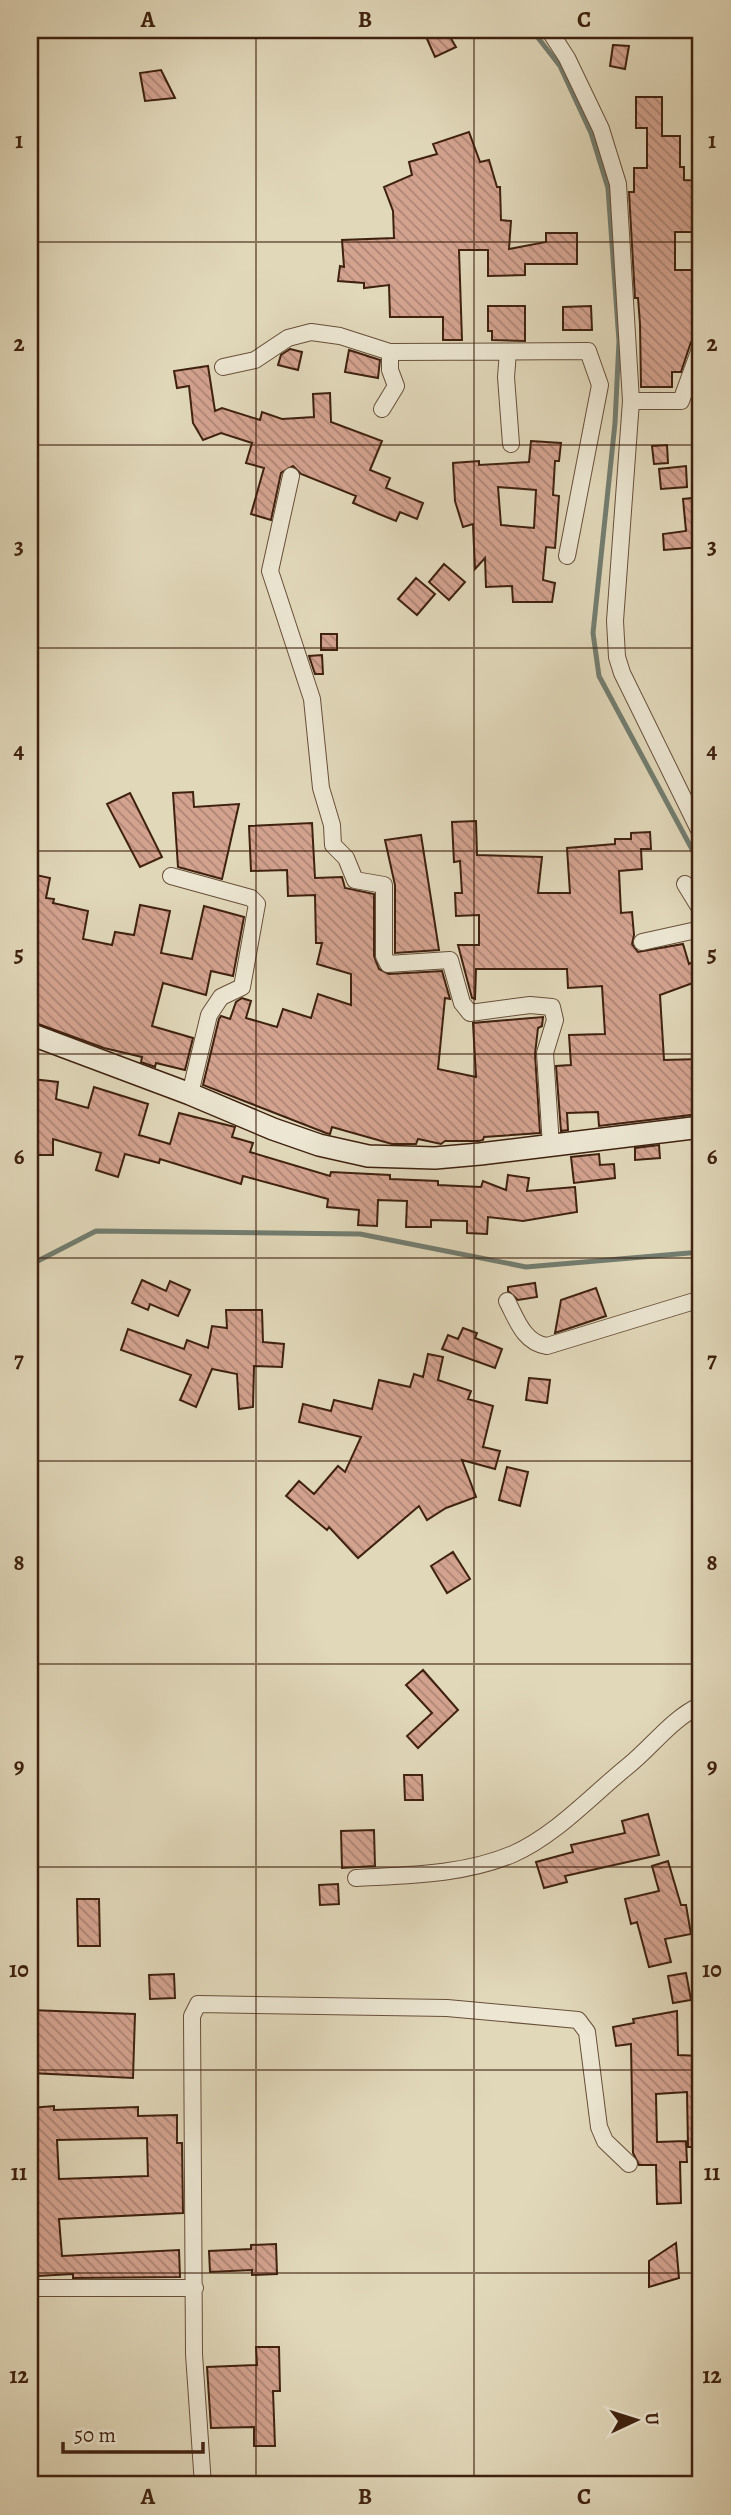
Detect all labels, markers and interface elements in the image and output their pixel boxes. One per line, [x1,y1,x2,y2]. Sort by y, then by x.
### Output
text: A [140,4,156,35]
text: B [358,4,372,35]
text: C [577,4,591,35]
text: 1 [15,125,23,156]
text: 1 [708,125,716,156]
text: 2 [13,328,25,359]
text: 2 [706,328,718,359]
text: 3 [14,531,24,562]
text: 3 [707,531,717,562]
text: 4 [14,735,25,766]
text: 4 [707,735,718,766]
text: 5 [14,938,24,969]
text: 5 [707,938,717,969]
text: 6 [14,1141,25,1172]
text: 6 [707,1141,718,1172]
text: 7 [14,1344,24,1375]
text: 7 [707,1344,717,1375]
text: 8 [13,1547,25,1578]
text: 8 [706,1547,718,1578]
text: 9 [14,1750,24,1781]
text: 9 [707,1750,717,1781]
text: 10 [9,1954,29,1985]
text: 10 [702,1954,722,1985]
text: 11 [11,2157,27,2188]
text: 11 [704,2157,720,2188]
text: 12 [9,2360,29,2391]
text: 12 [702,2360,722,2391]
north arrow [602,2386,672,2456]
scale bar [63,2410,203,2454]
text: U [639,2412,665,2427]
text: 50 m [74,2421,116,2449]
text: A [140,2481,156,2512]
text: B [358,2481,372,2512]
text: C [577,2481,591,2512]

